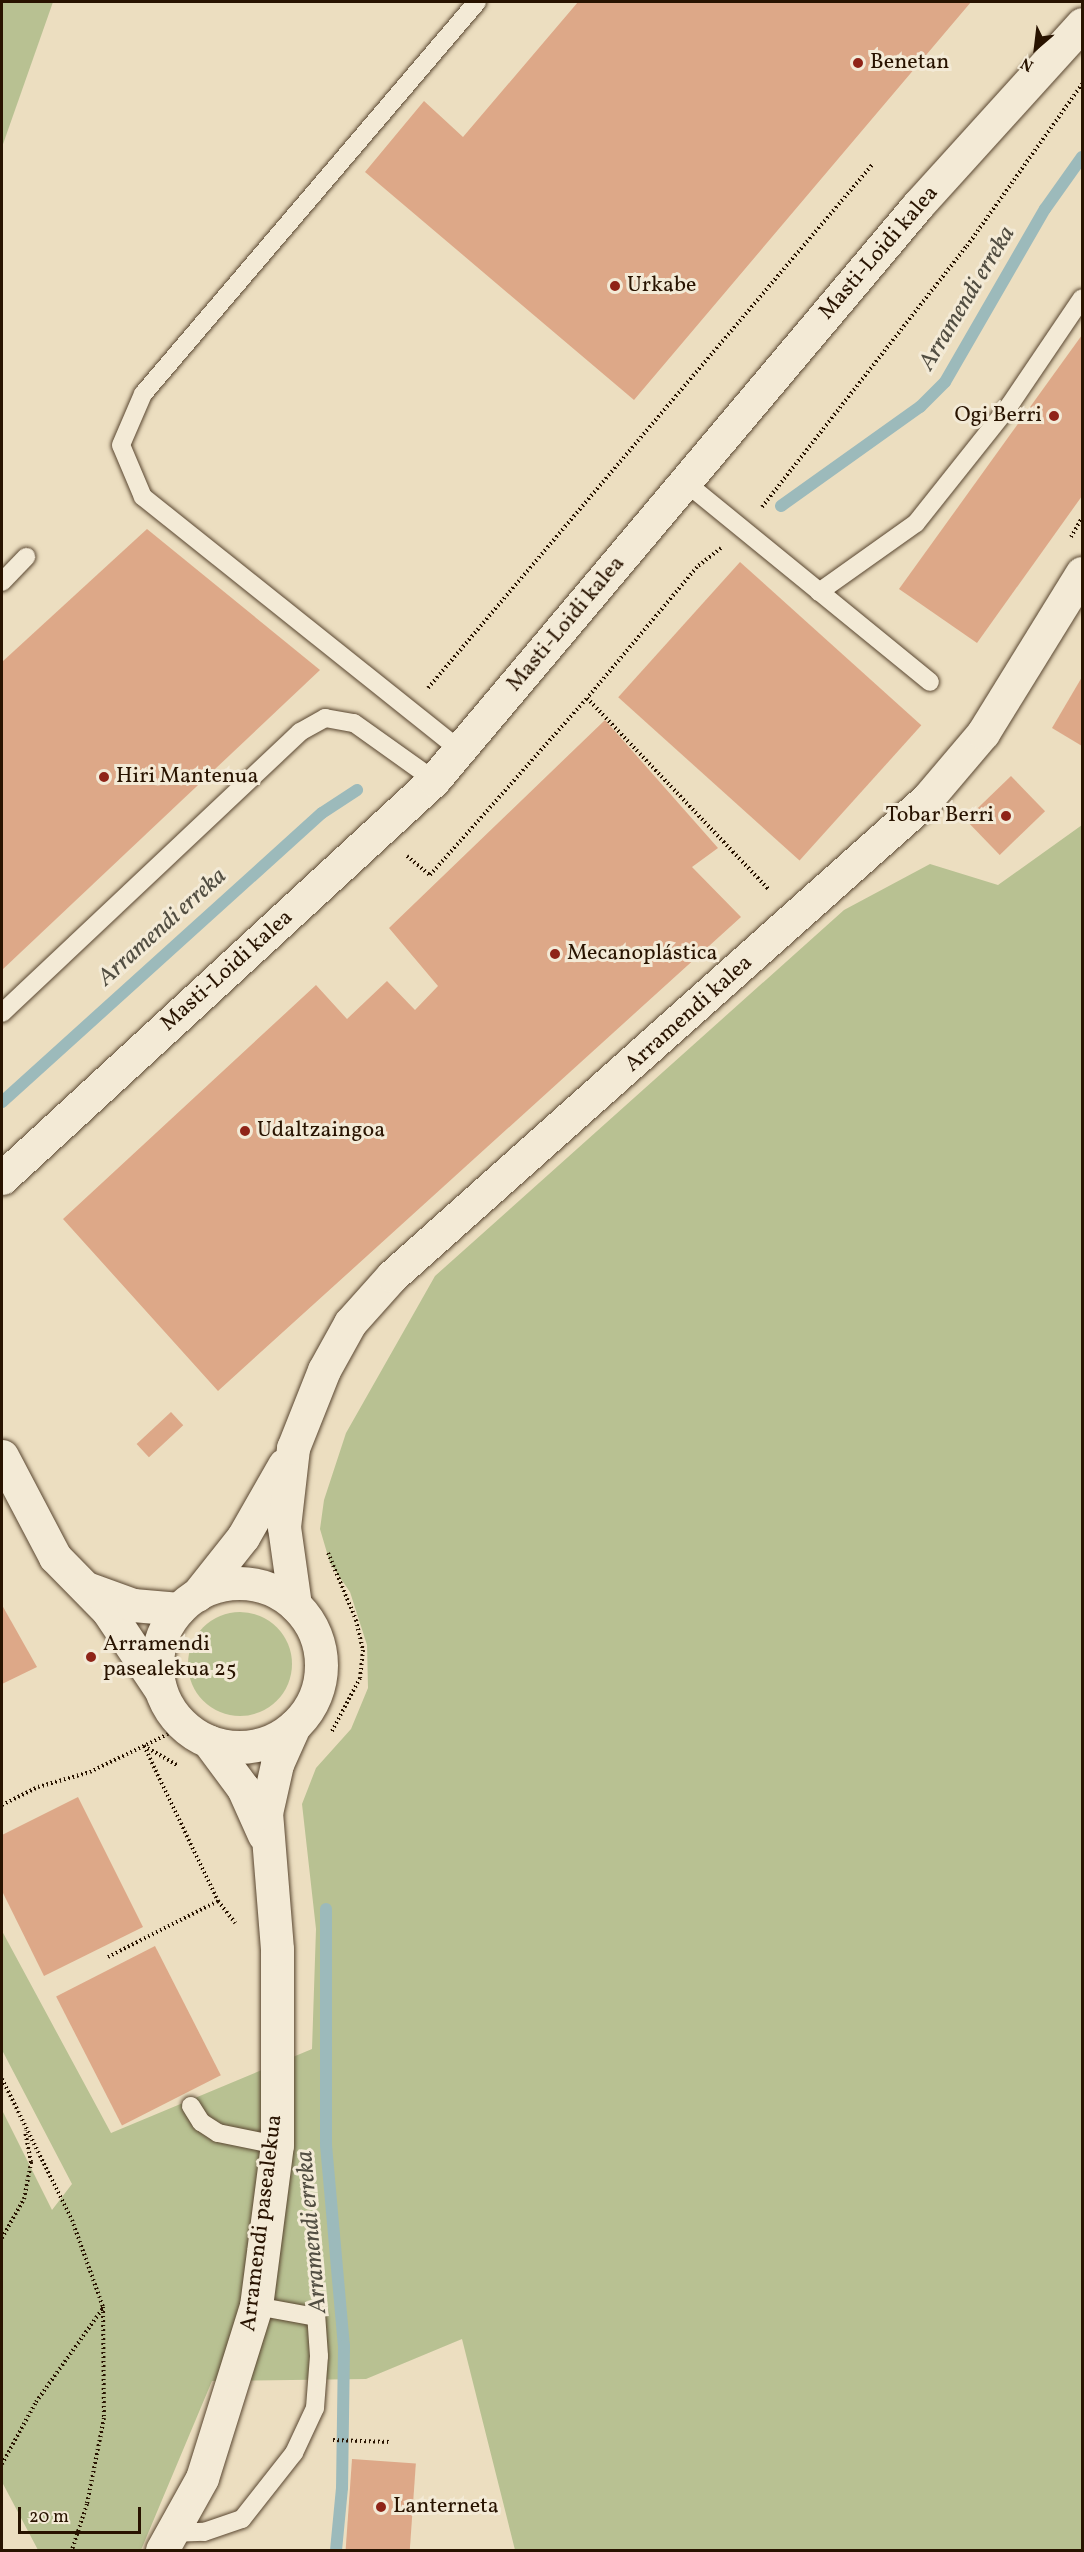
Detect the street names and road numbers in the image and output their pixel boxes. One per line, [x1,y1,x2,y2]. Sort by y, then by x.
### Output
street label: Masti-Loidi kalea [814,181,944,325]
street label: Masti-Loidi kalea [502,551,630,697]
street label: Masti-Loidi kalea [155,905,299,1037]
street label: Arramendi kalea [620,950,758,1078]
street label: Arramendi pasealekua [236,2113,288,2333]

